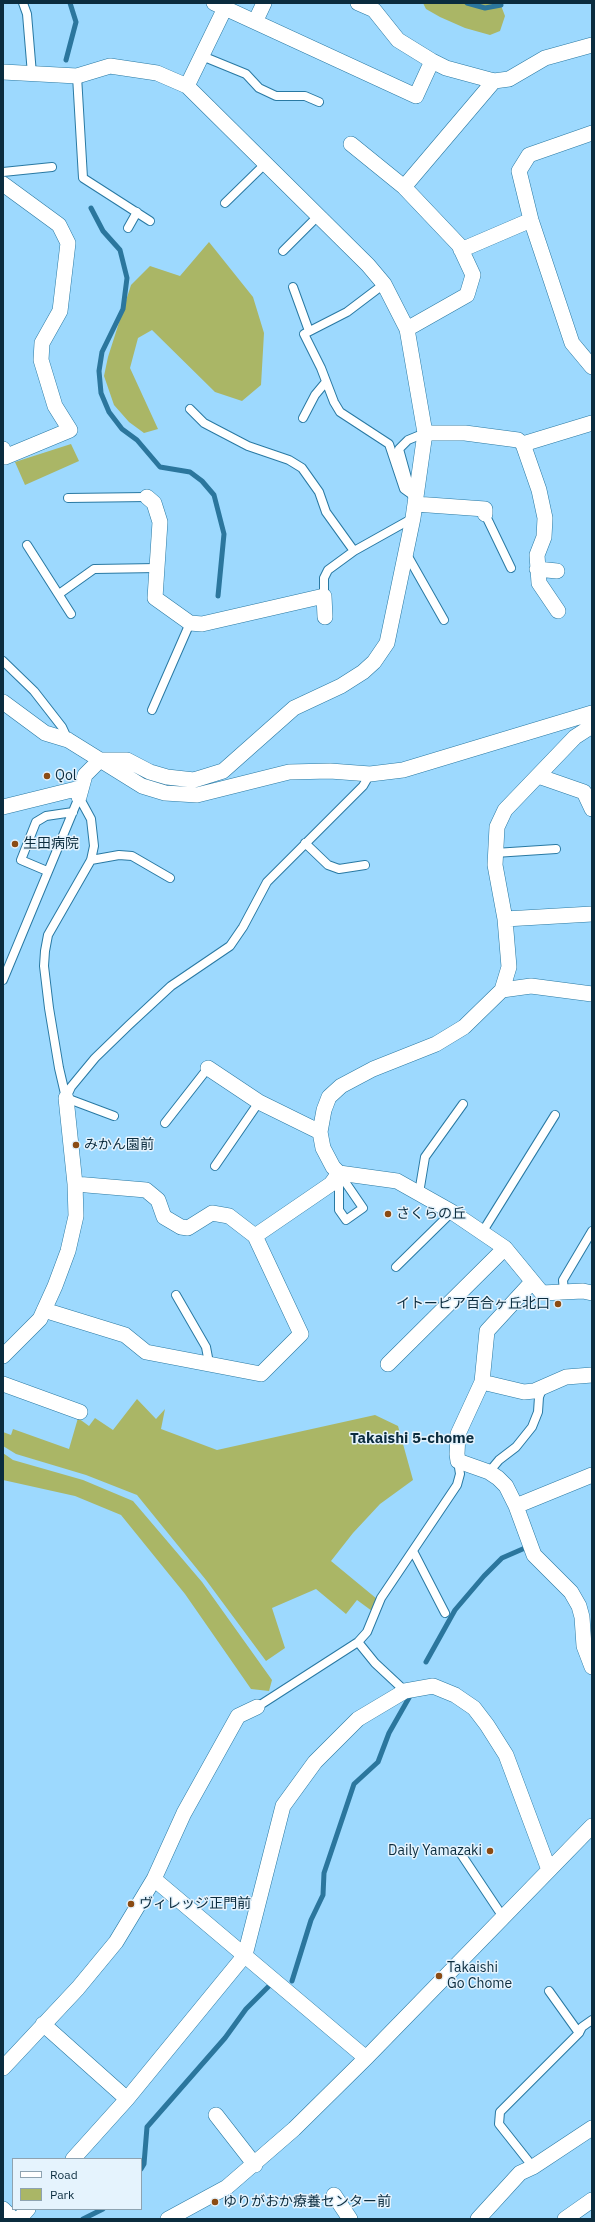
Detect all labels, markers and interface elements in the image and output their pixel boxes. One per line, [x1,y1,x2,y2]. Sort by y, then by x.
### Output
place label: Qol [55,768,77,784]
marker: Qol [42,771,52,781]
place label: 生田病院 [23,836,79,852]
marker: 生田病院 [10,839,20,849]
place label: みかん園前 [84,1137,154,1153]
marker: みかん園前 [71,1140,81,1150]
place label: さくらの丘 [396,1206,466,1222]
marker: さくらの丘 [383,1209,393,1219]
place label: イトーピア百合ヶ丘北口 [396,1296,550,1312]
marker: イトーピア百合ヶ丘北口 [553,1299,563,1309]
district label: Takaishi 5-chome [350,1430,474,1448]
place label: Daily Yamazaki [388,1843,482,1859]
marker: Daily Yamazaki [485,1846,495,1856]
place label: ヴィレッジ正門前 [139,1896,251,1912]
marker: ヴィレッジ正門前 [126,1899,136,1909]
place label: Takaishi Go Chome [447,1960,512,1992]
marker: Takaishi Go Chome [434,1971,444,1981]
legend [12,2158,142,2210]
text: Road [50,2167,78,2182]
text: Park [50,2187,74,2202]
place label: ゆりがおか療養センター前 [223,2194,391,2210]
marker: ゆりがおか療養センター前 [210,2197,220,2207]

